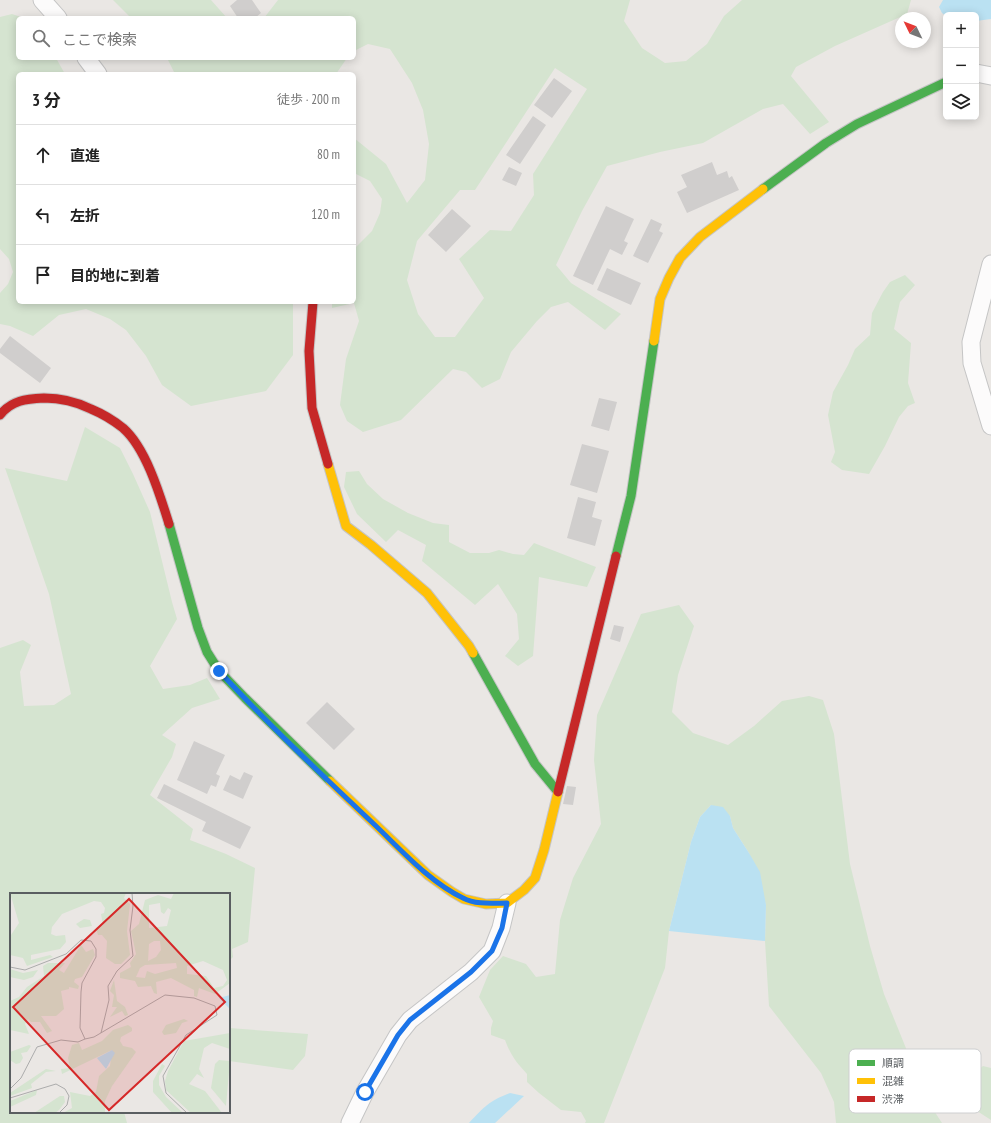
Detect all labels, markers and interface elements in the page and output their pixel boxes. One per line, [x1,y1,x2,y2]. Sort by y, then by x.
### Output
north arrow [895,12,931,48]
map controls [943,12,979,120]
button: + [943,12,979,48]
search box [16,16,356,60]
icon: search [30,27,52,49]
text: ここで検索 [62,30,137,49]
button: − [943,48,979,84]
button: layers [943,84,979,120]
text: 3 分 [32,89,61,111]
text: 徒歩 · 200 m [277,91,340,108]
icon: ahead [32,144,54,166]
text: 直進 [70,146,100,165]
text: 80 m [317,146,340,163]
icon: left [32,204,54,226]
text: 左折 [70,206,100,225]
text: 120 m [311,206,340,223]
icon: arrive [32,264,54,286]
text: 目的地に到着 [70,266,160,285]
route end [210,662,228,680]
inset map [10,893,230,1113]
legend [849,1049,981,1113]
text: 順調 [882,1056,904,1070]
text: 混雑 [882,1074,904,1088]
route start [356,1083,374,1101]
text: 渋滞 [882,1092,904,1106]

